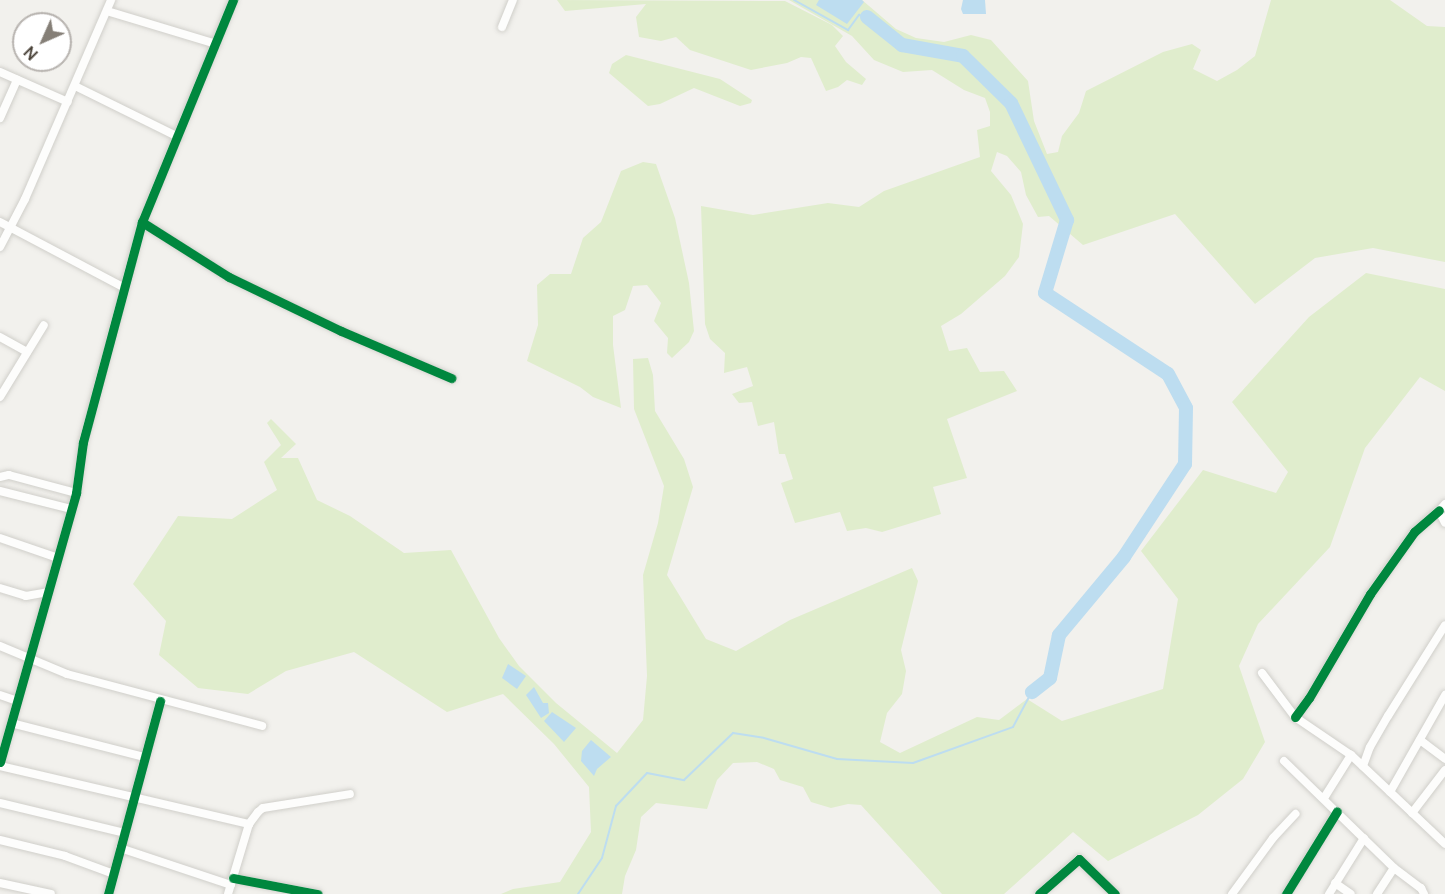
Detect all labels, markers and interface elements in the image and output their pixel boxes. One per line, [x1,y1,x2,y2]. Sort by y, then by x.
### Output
north arrow [12,12,72,72]
text: N [19,41,43,65]

